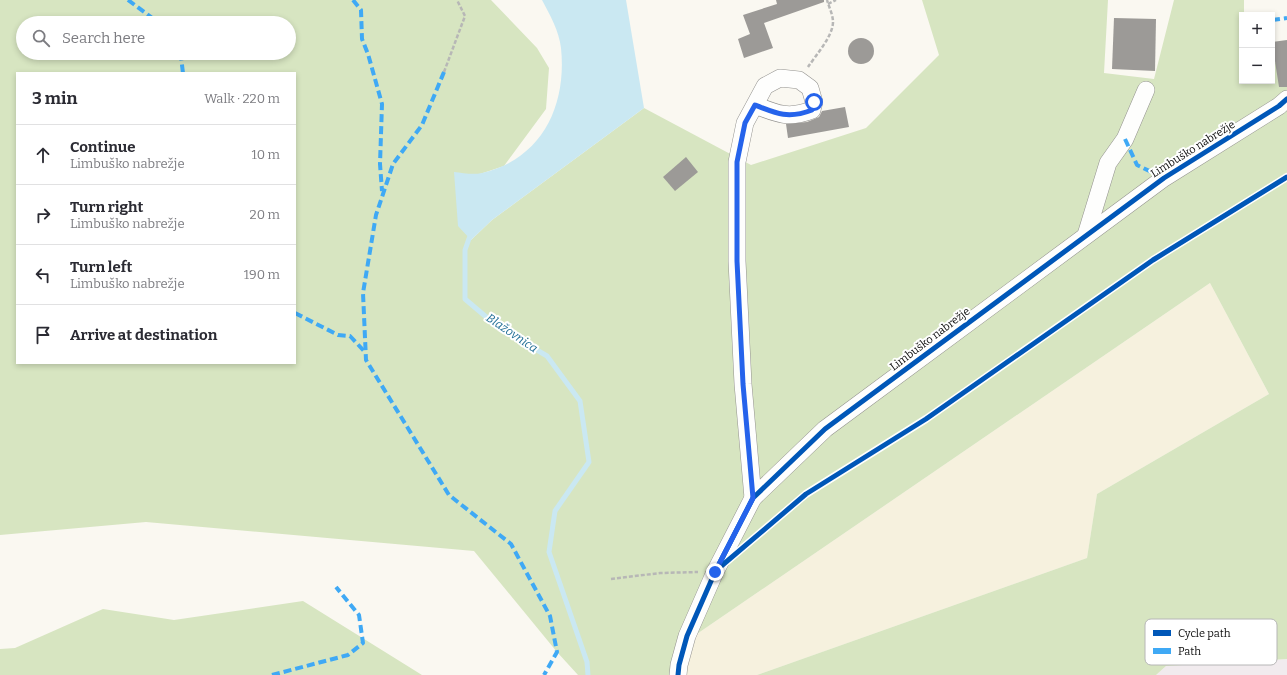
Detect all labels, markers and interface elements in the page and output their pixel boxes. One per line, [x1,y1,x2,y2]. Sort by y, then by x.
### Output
map controls [1239,12,1275,84]
button: + [1239,12,1275,48]
search box [16,16,296,60]
icon: search [30,27,52,49]
text: Search here [62,29,145,47]
button: − [1239,48,1275,84]
text: 3 min [32,88,77,109]
text: Walk · 220 m [204,91,280,106]
route start [805,93,823,111]
street label: Limbuško nabrežje [1148,118,1238,180]
text: Continue [70,138,136,156]
icon: ahead [32,144,54,166]
text: 10 m [251,147,280,162]
text: Limbuško nabrežje [70,156,185,171]
text: Turn right [70,198,143,216]
icon: right [32,204,54,226]
text: 20 m [250,207,280,222]
text: Limbuško nabrežje [70,216,185,231]
text: Turn left [70,258,132,276]
icon: left [32,264,54,286]
text: 190 m [244,267,280,282]
text: Limbuško nabrežje [70,276,185,291]
street label: Limbuško nabrežje [887,305,973,373]
water label: Blažovnica [484,311,540,355]
icon: arrive [32,324,54,346]
text: Arrive at destination [70,326,217,344]
route end [706,563,724,581]
legend [1145,619,1277,665]
text: Cycle path [1178,627,1231,640]
text: Path [1178,645,1201,658]

